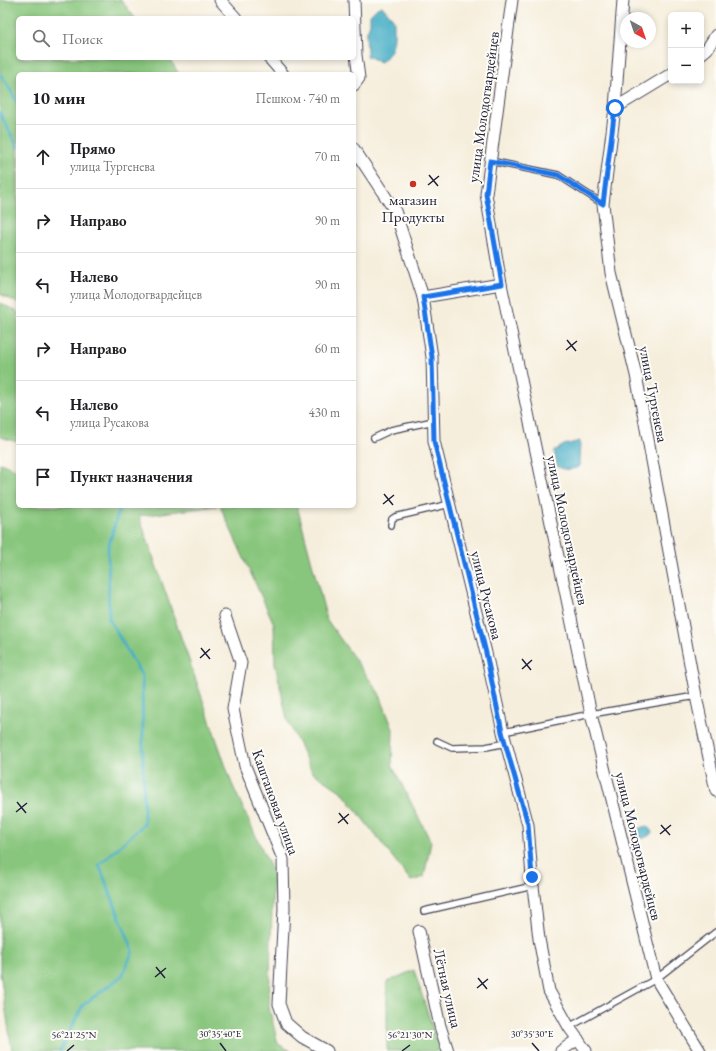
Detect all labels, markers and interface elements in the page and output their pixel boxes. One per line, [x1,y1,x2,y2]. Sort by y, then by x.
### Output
north arrow [620,12,656,48]
map controls [668,12,704,84]
button: + [668,12,704,48]
search box [16,16,356,60]
icon: search [30,27,52,49]
text: Поиск [62,29,103,48]
street label: улица Молодогвардейцев [463,30,503,184]
button: − [668,48,704,84]
text: 10 мин [32,87,85,109]
text: Пешком · 740 m [256,90,340,107]
route start [606,99,624,117]
text: Прямо [70,139,115,158]
icon: ahead [32,146,54,168]
text: 70 m [315,148,340,165]
text: улица Тургенева [70,158,155,175]
marker: магазин Продукты [408,179,418,189]
place label: магазин Продукты [381,190,445,226]
icon: right [32,210,54,232]
text: Направо [70,211,127,230]
text: 90 m [315,212,340,229]
text: Налево [70,267,118,286]
icon: left [32,274,54,296]
text: 90 m [315,276,340,293]
text: улица Молодогвардейцев [70,286,202,303]
icon: right [32,338,54,360]
text: Направо [70,339,127,358]
text: 60 m [315,340,340,357]
street label: улица Тургенева [635,344,673,444]
text: Налево [70,395,118,414]
icon: left [32,402,54,424]
text: 430 m [309,404,340,421]
text: улица Русакова [70,414,149,431]
street label: улица Молодогвардейцев [543,453,593,607]
icon: arrive [32,466,54,488]
text: Пункт назначения [70,467,193,486]
street label: улица Русакова [467,549,507,641]
street label: Каштановая улица [248,747,304,857]
street label: улица Молодогвардейцев [611,770,667,922]
route end [523,868,541,886]
street label: Лётная улица [430,946,466,1030]
text: 30°35'40"E [199,1027,242,1040]
text: 30°35'30"E [511,1027,554,1040]
text: 56°21'25"N [52,1028,97,1041]
text: 56°21'30"N [388,1028,433,1041]

